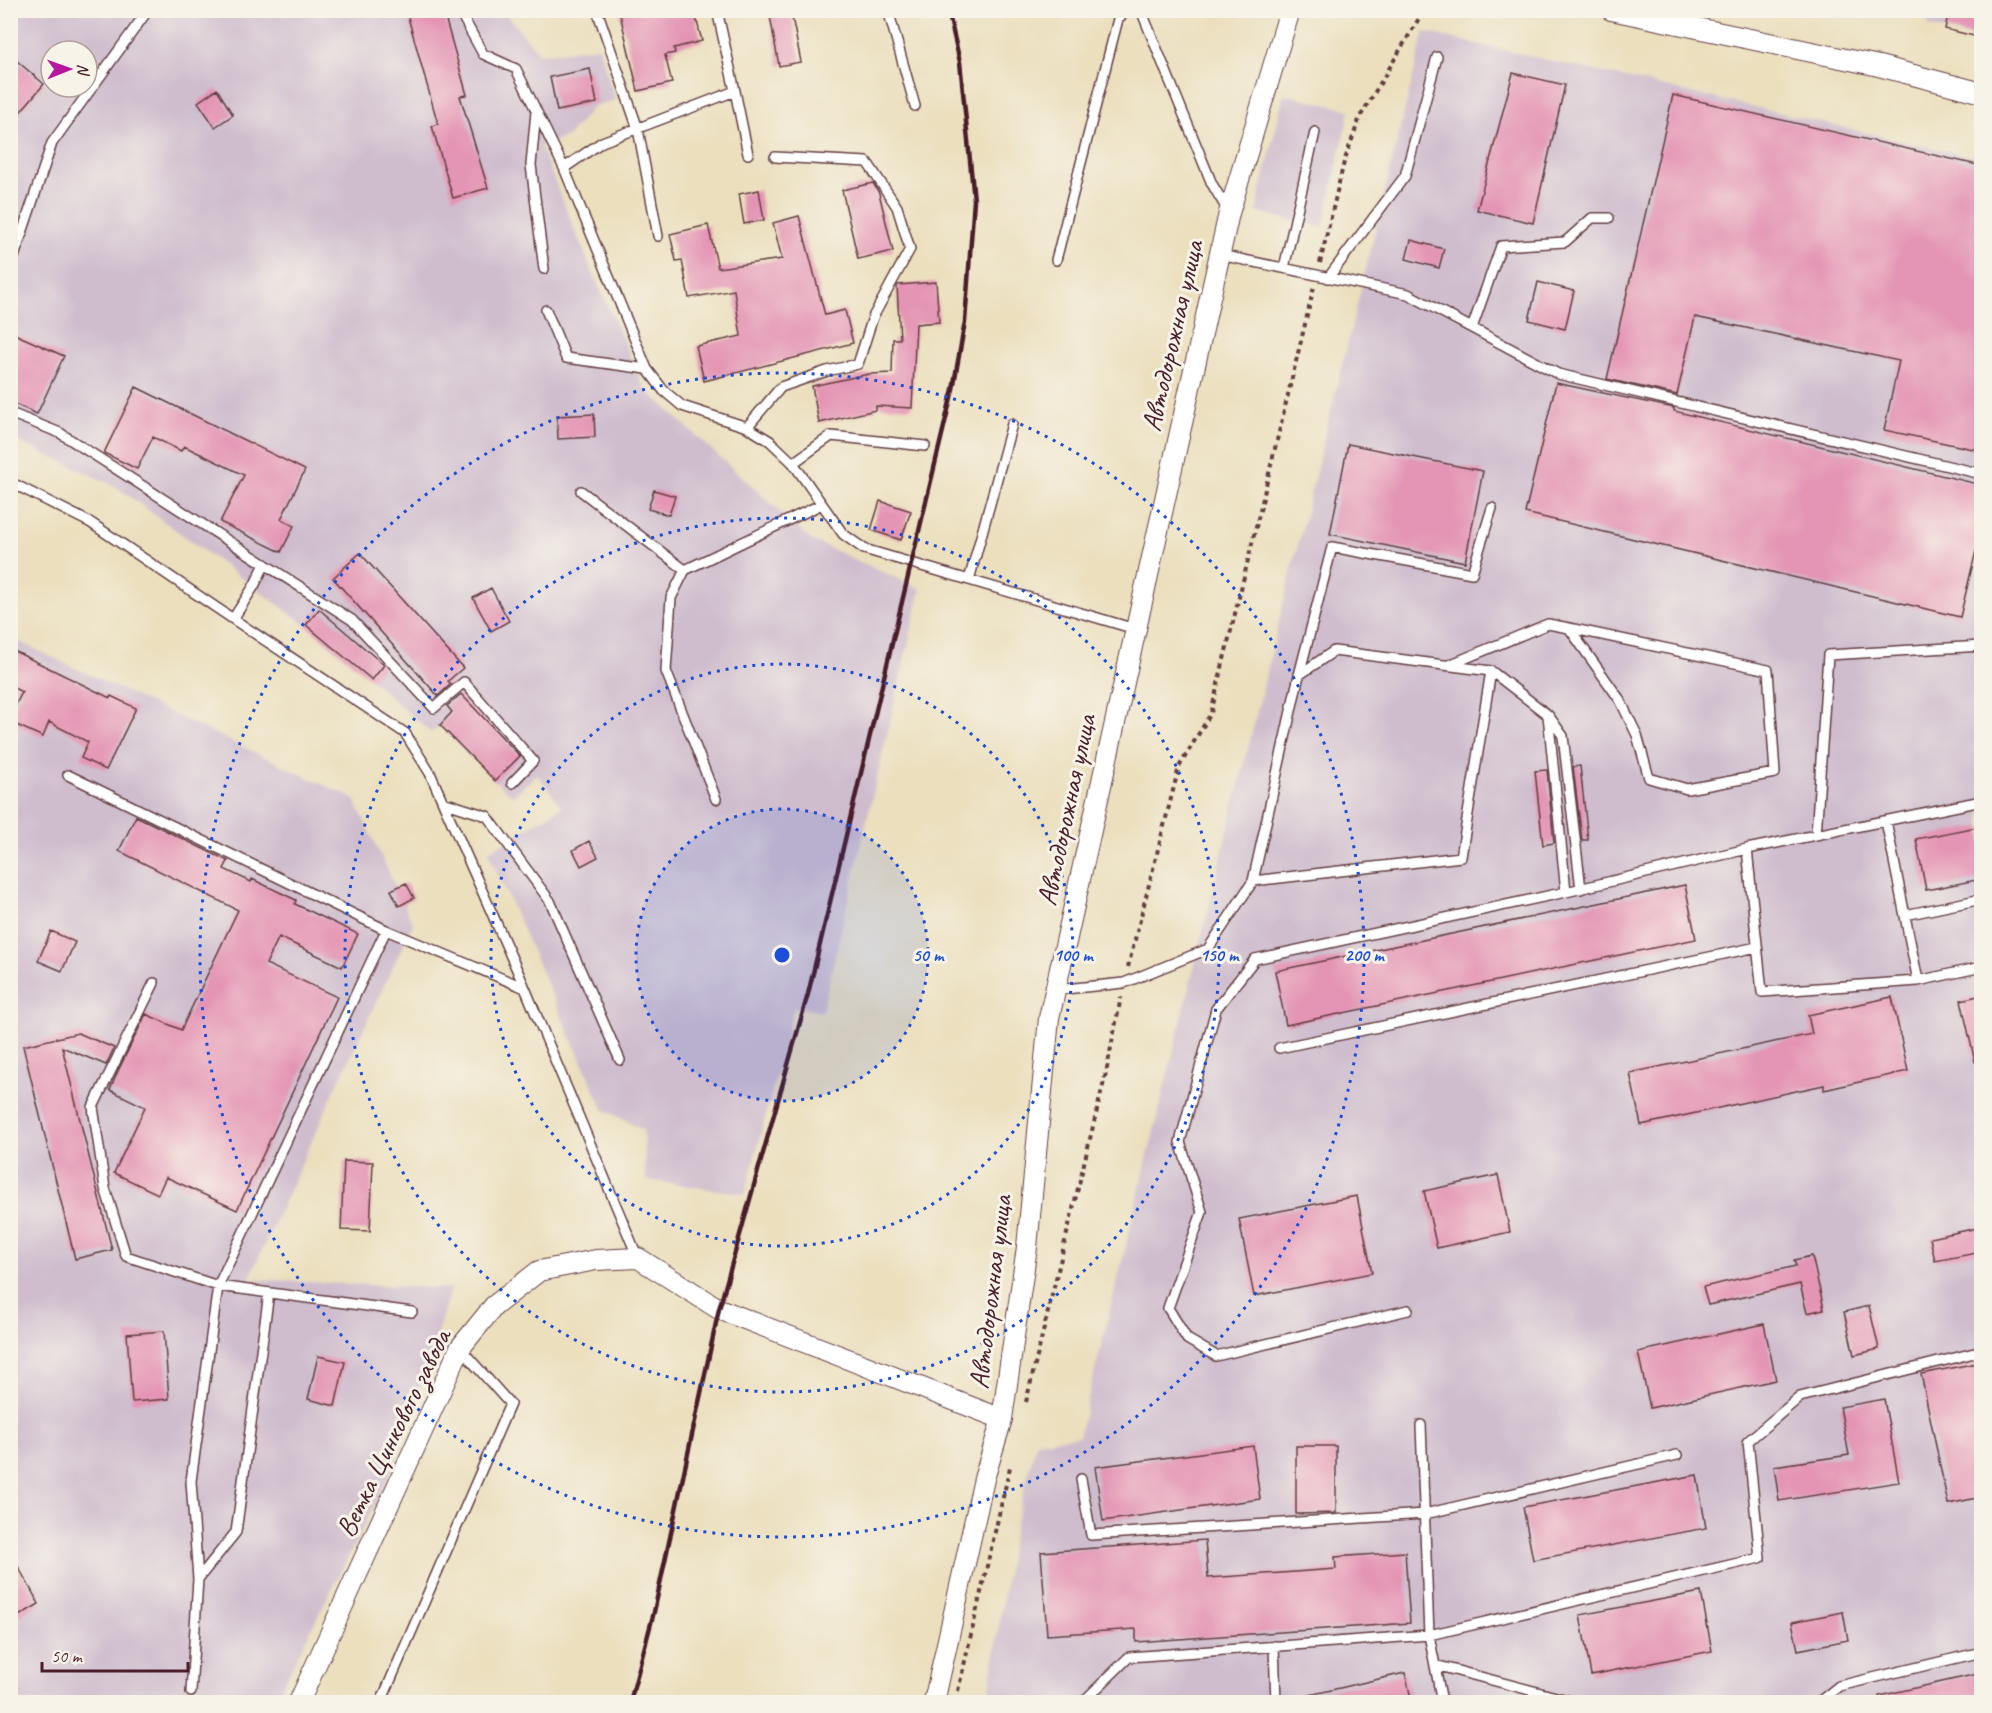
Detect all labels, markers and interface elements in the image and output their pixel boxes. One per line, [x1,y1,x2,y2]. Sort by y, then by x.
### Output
north arrow [39,39,99,99]
text: N [73,64,93,77]
street label: Автодорожная улица [1133,236,1211,435]
street label: Автодорожная улица [1029,710,1104,909]
text: 50 m [913,944,945,966]
text: 100 m [1054,944,1094,966]
text: 150 m [1200,944,1240,966]
text: 200 m [1345,944,1385,966]
centre of rings [772,945,792,965]
street label: Автодорожная улица [961,1192,1019,1391]
street label: Ветка Цинкового завода [328,1321,460,1543]
scale bar [42,1635,188,1673]
text: 50 m [51,1645,84,1667]

